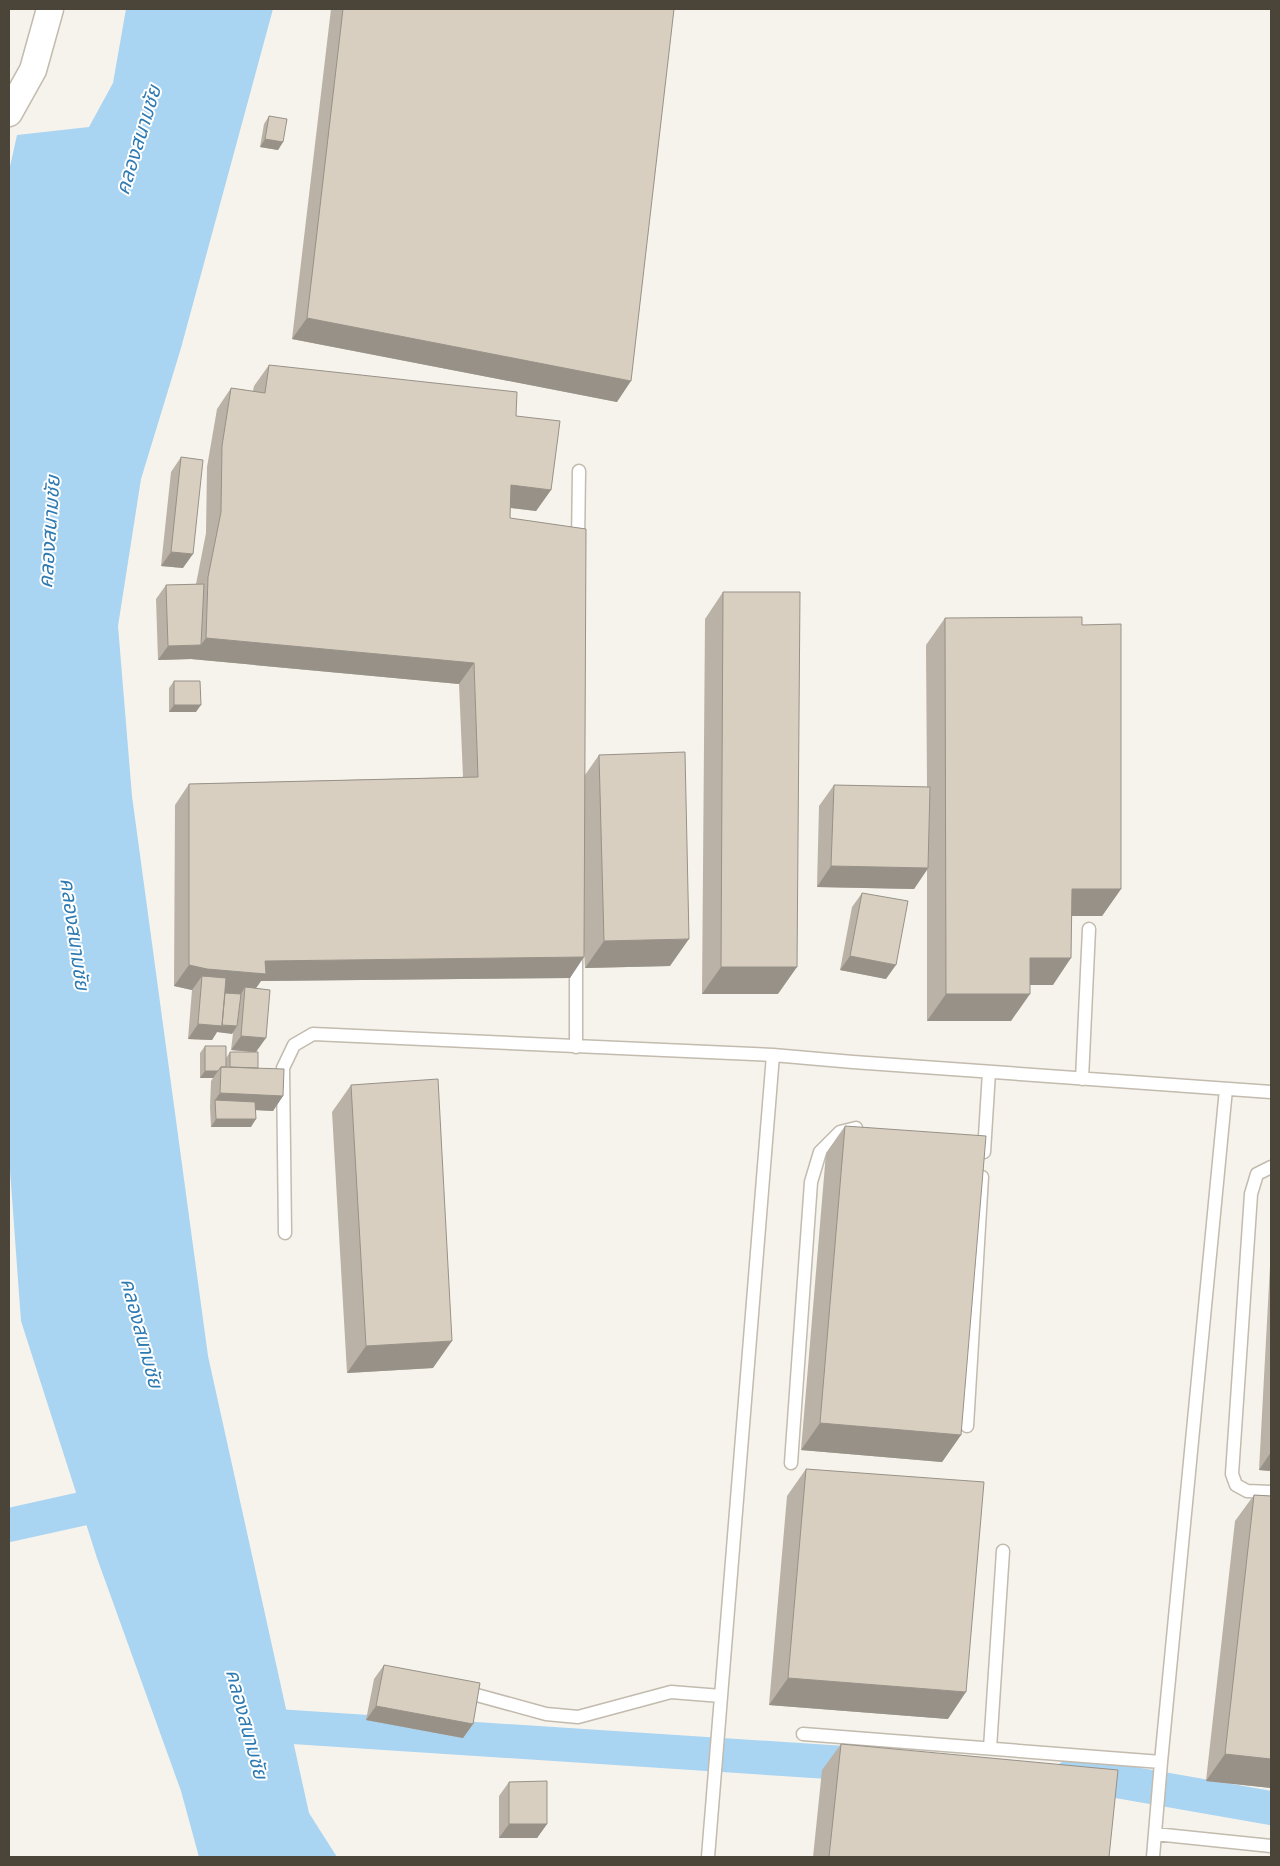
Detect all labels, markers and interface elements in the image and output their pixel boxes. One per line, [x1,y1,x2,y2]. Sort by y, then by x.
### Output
water label: คลองสนามชัย [110,80,167,197]
water label: คลองสนามชัย [33,473,65,589]
water label: คลองสนามชัย [55,876,95,994]
water label: คลองสนามชัย [116,1275,169,1393]
water label: คลองสนามชัย [221,1666,274,1784]

